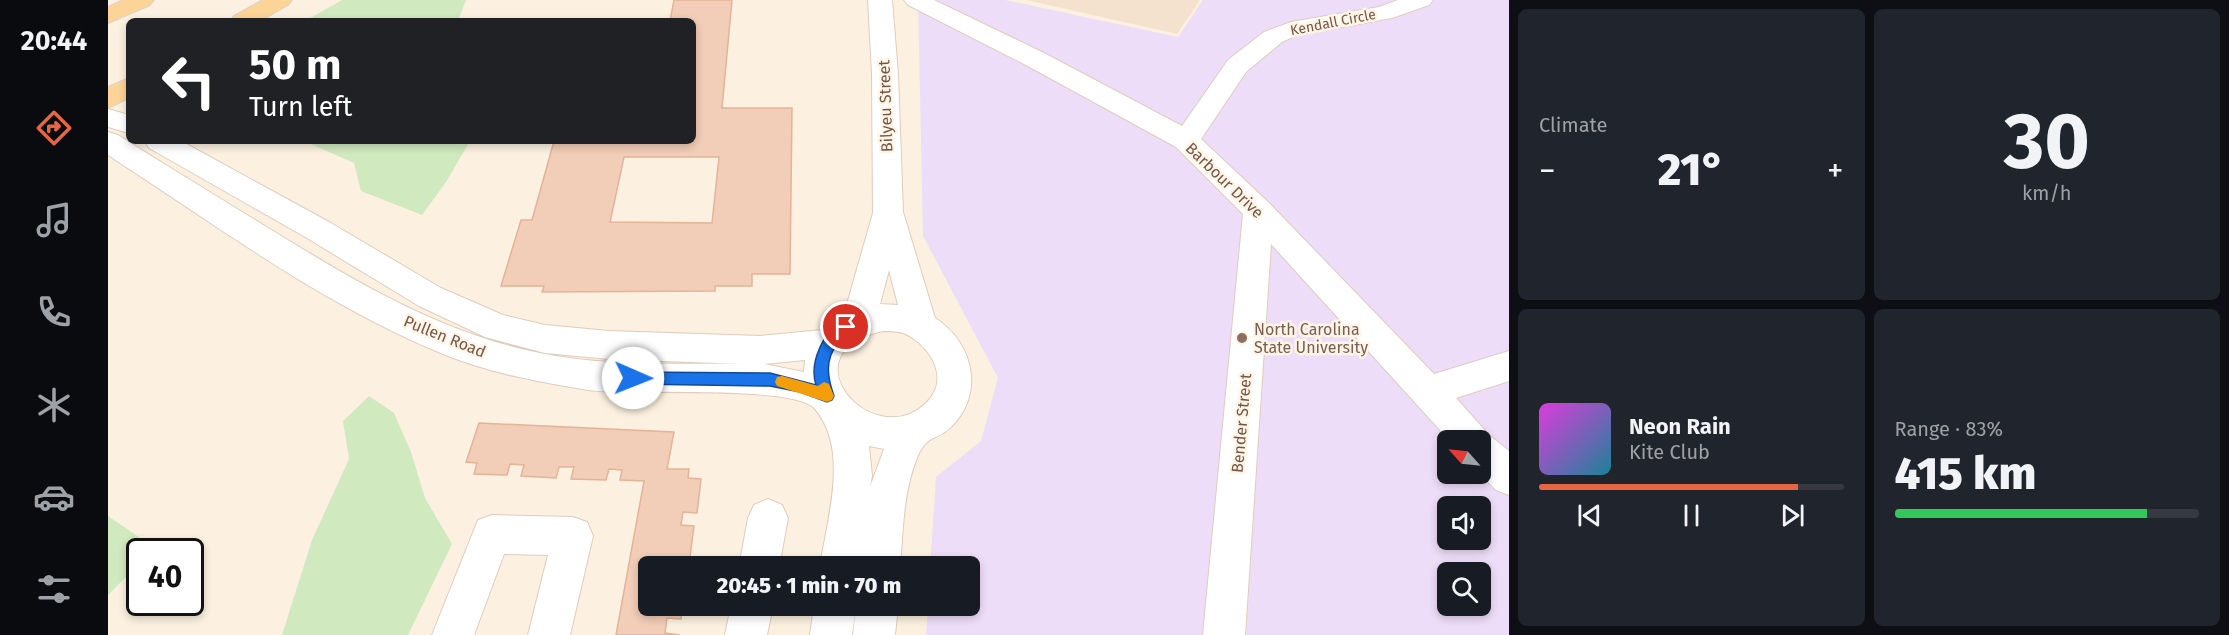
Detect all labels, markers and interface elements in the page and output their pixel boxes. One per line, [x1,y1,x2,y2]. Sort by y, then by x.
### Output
street label: Kendall Circle [1289,6,1377,39]
text: 20:44 [21,25,87,57]
text: 50 m [249,40,342,90]
icon: left [150,42,228,120]
street label: Bilyeu Street [874,59,897,152]
text: Turn left [249,91,352,123]
text: 30 [2004,95,2090,189]
icon: directions [33,107,75,149]
text: Climate [1539,113,1607,137]
street label: Barbour Drive [1182,139,1267,222]
text: 21° [1658,143,1725,197]
text: − [1539,151,1556,191]
text: + [1827,151,1844,191]
text: km/h [2022,181,2072,205]
icon: music [33,199,75,241]
icon: phone [33,291,75,333]
pin [820,301,871,352]
icon: arrive [829,310,862,343]
street label: Pullen Road [401,311,489,362]
place label: North Carolina State University [1254,320,1368,357]
marker: North Carolina State University [1235,331,1249,345]
position arrow [601,346,665,410]
street label: Bender Street [1228,372,1255,474]
icon: climate [33,384,75,426]
text: Neon Rain [1629,413,1731,440]
text: Range · 83% [1895,417,2003,441]
north arrow [1437,430,1491,484]
map controls [1437,430,1491,616]
text: Kite Club [1629,440,1710,464]
text: 415 km [1895,447,2036,501]
icon: car [33,476,75,518]
button: sound [1437,496,1491,550]
icon: previous [1573,499,1606,532]
icon: pause [1675,499,1708,532]
icon: next [1776,499,1809,532]
speed limit sign: 40 [126,538,204,616]
button: search [1437,562,1491,616]
icon: filters [33,568,75,610]
text: 20:45 · 1 min · 70 m [717,572,901,599]

